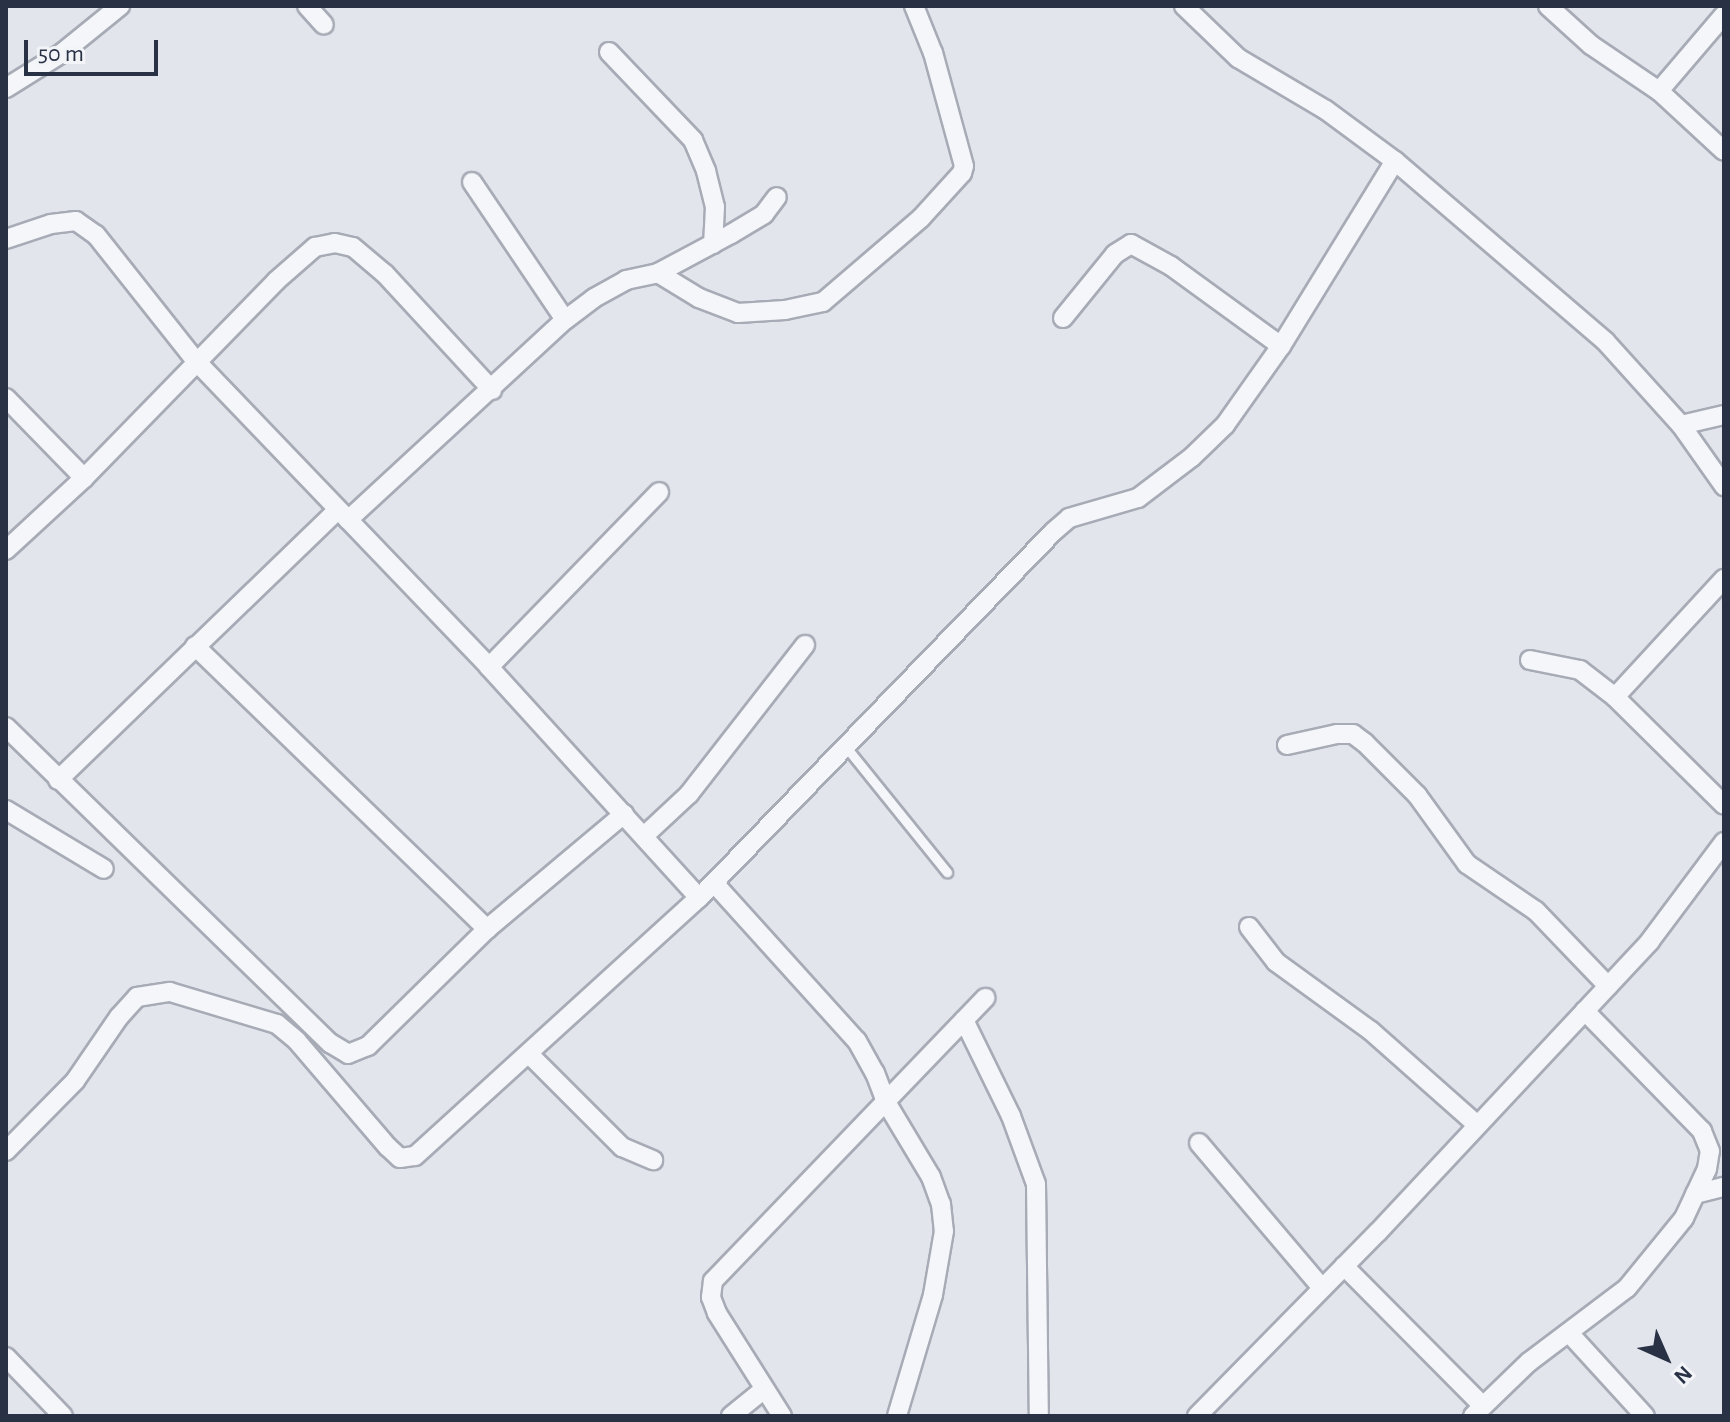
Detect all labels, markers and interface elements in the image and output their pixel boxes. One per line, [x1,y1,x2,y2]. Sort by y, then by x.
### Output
scale bar [28,24,162,74]
text: 50 m [38,42,84,66]
north arrow [1626,1318,1706,1398]
text: N [1670,1362,1696,1388]

